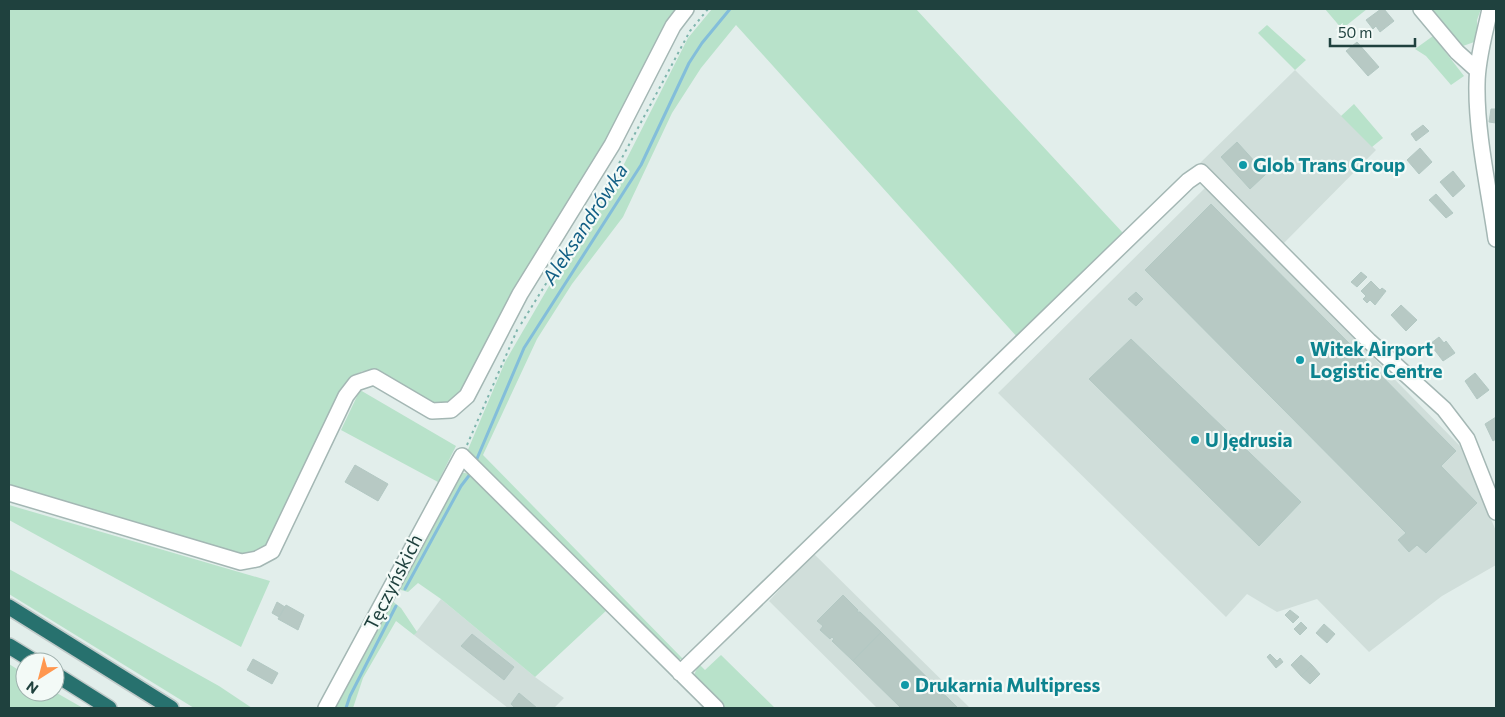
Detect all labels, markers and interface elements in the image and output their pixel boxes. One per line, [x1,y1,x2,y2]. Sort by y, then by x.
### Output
scale bar [1330,15,1415,47]
text: 50 m [1338,23,1372,41]
place label: Glob Trans Group [1253,153,1405,176]
water label: Aleksandrówka [536,159,632,289]
marker: Glob Trans Group [1237,159,1249,171]
place label: Witek Airport Logistic Centre [1310,337,1443,382]
marker: Witek Airport Logistic Centre [1294,354,1306,366]
place label: U Jędrusia [1205,428,1293,451]
marker: U Jędrusia [1189,434,1201,446]
street label: Tęczyńskich [359,530,427,634]
north arrow [15,652,65,702]
place label: Drukarnia Multipress [915,673,1100,696]
text: N [23,678,41,698]
marker: Drukarnia Multipress [899,679,911,691]

